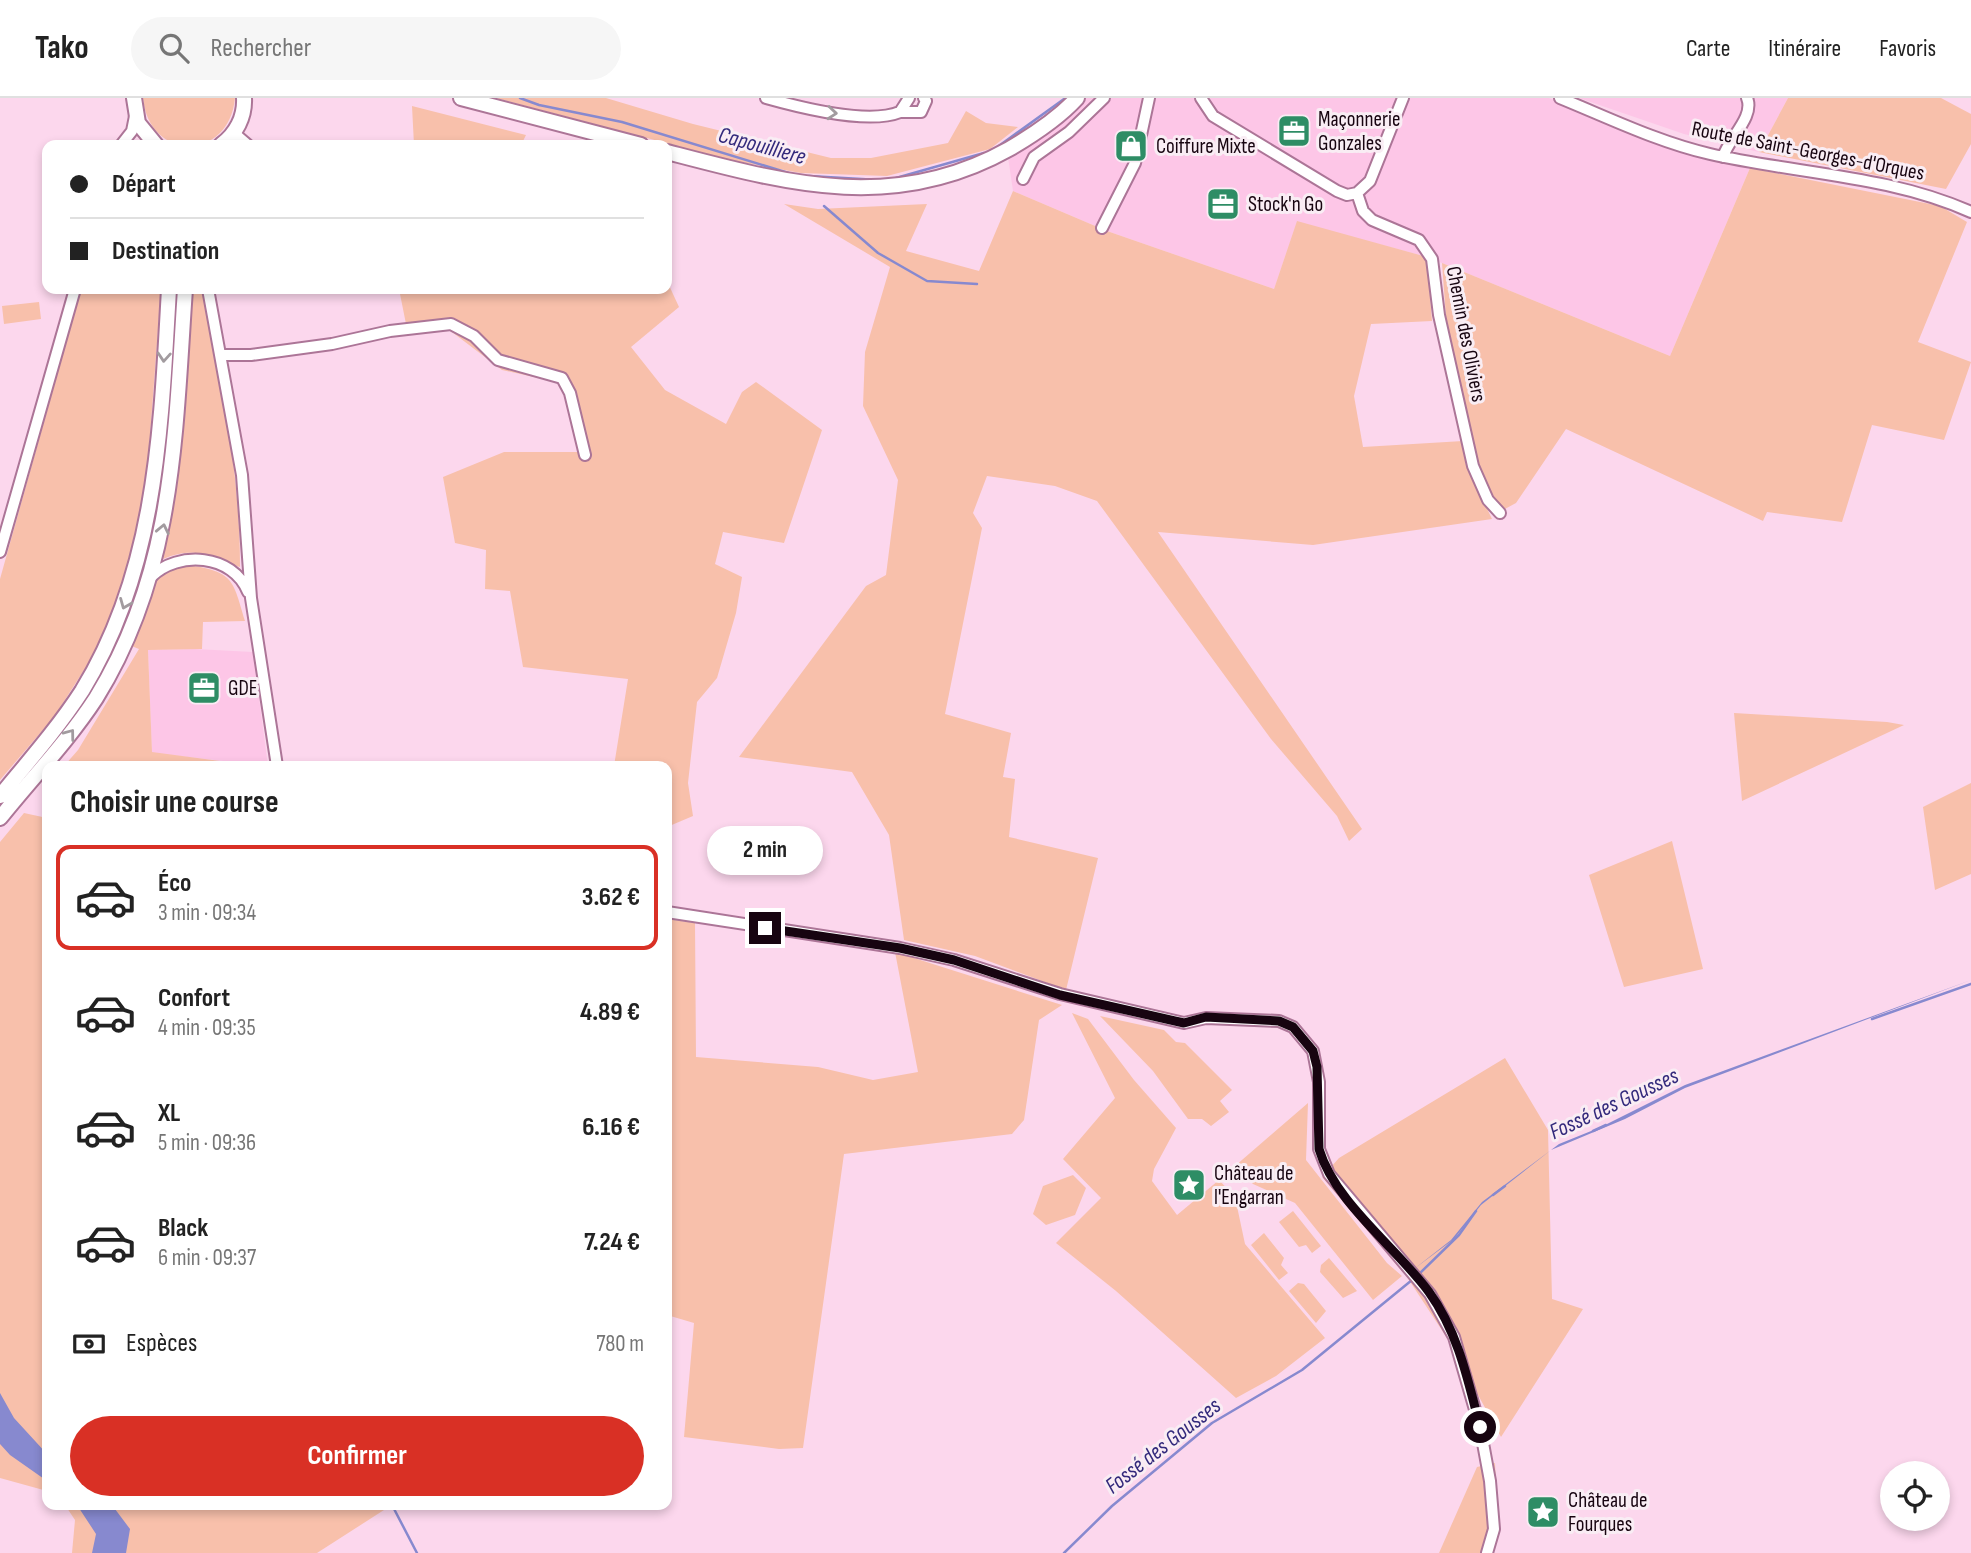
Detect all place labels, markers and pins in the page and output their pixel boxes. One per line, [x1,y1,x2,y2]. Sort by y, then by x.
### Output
place label: Maçonnerie Gonzales [1318,107,1400,156]
office icon: Maçonnerie Gonzales [1275,112,1313,150]
shop icon: Coiffure Mixte [1112,127,1150,165]
place label: Coiffure Mixte [1156,134,1256,159]
office icon: Stock'n Go [1204,185,1242,223]
place label: Stock'n Go [1248,192,1323,217]
office icon: GDE [185,669,223,707]
place label: GDE [228,676,258,701]
place label: Château de l'Engarran [1214,1161,1293,1210]
place icon: Château de l'Engarran [1170,1166,1208,1204]
place label: Château de Fourques [1568,1488,1647,1537]
place icon: Château de Fourques [1524,1493,1562,1531]

